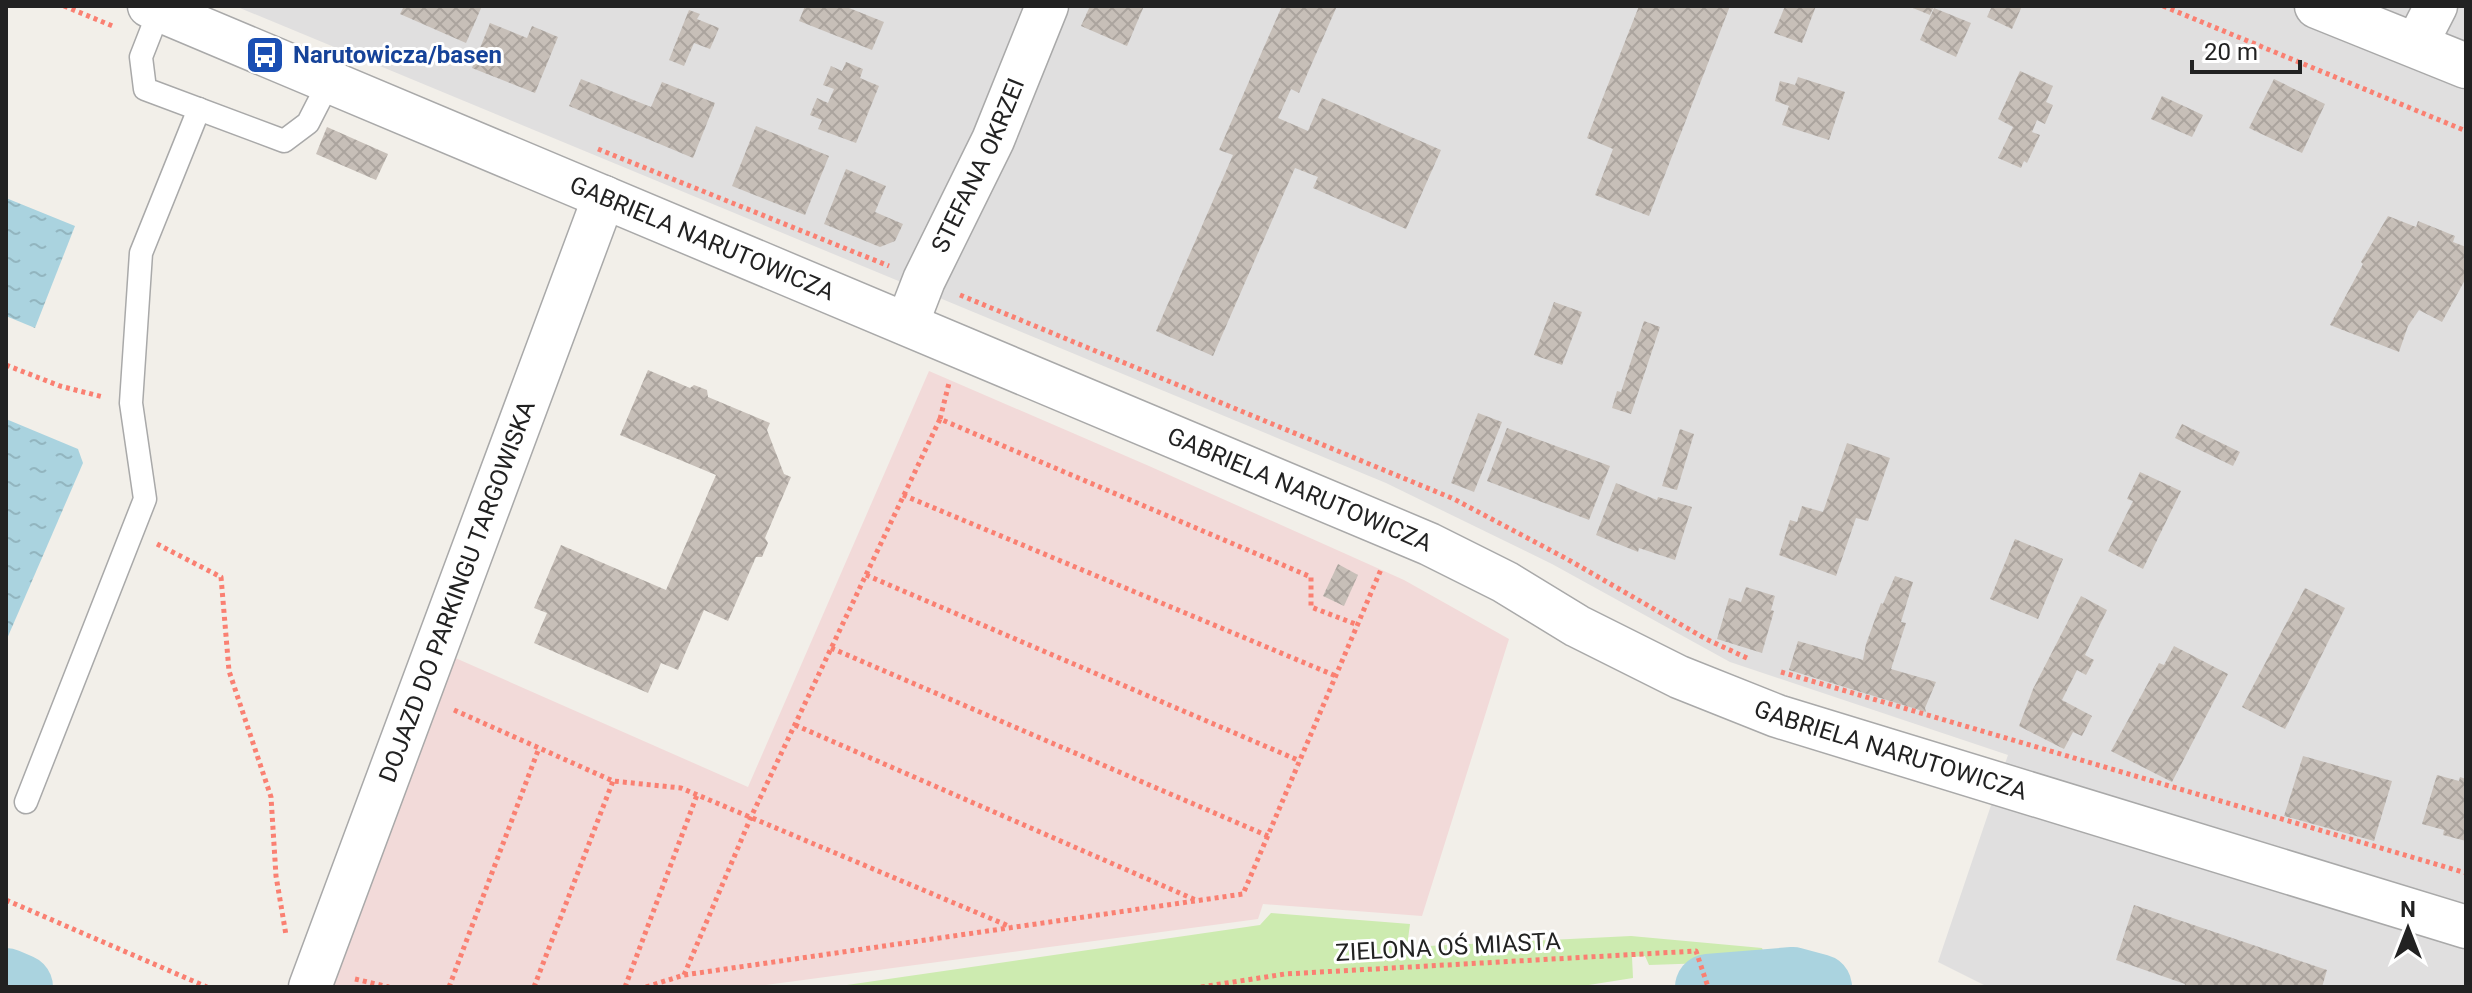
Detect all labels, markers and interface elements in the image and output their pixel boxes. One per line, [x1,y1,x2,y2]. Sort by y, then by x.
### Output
scale bar [2192,24,2300,74]
bus stop icon: Narutowicza/basen [244,34,286,76]
text: 20 m [2204,38,2258,66]
place label: Narutowicza/basen [293,41,502,69]
street label: STEFANA OKRZEI [926,74,1030,257]
street label: GABRIELA NARUTOWICZA [566,171,839,307]
street label: DOJAZD DO PARKINGU TARGOWISKA [373,397,541,786]
street label: GABRIELA NARUTOWICZA [1163,422,1436,558]
street label: GABRIELA NARUTOWICZA [1750,694,2031,806]
north arrow [2368,889,2448,969]
text: N [2400,897,2416,922]
street label: ZIELONA OŚ MIASTA [1335,927,1562,967]

